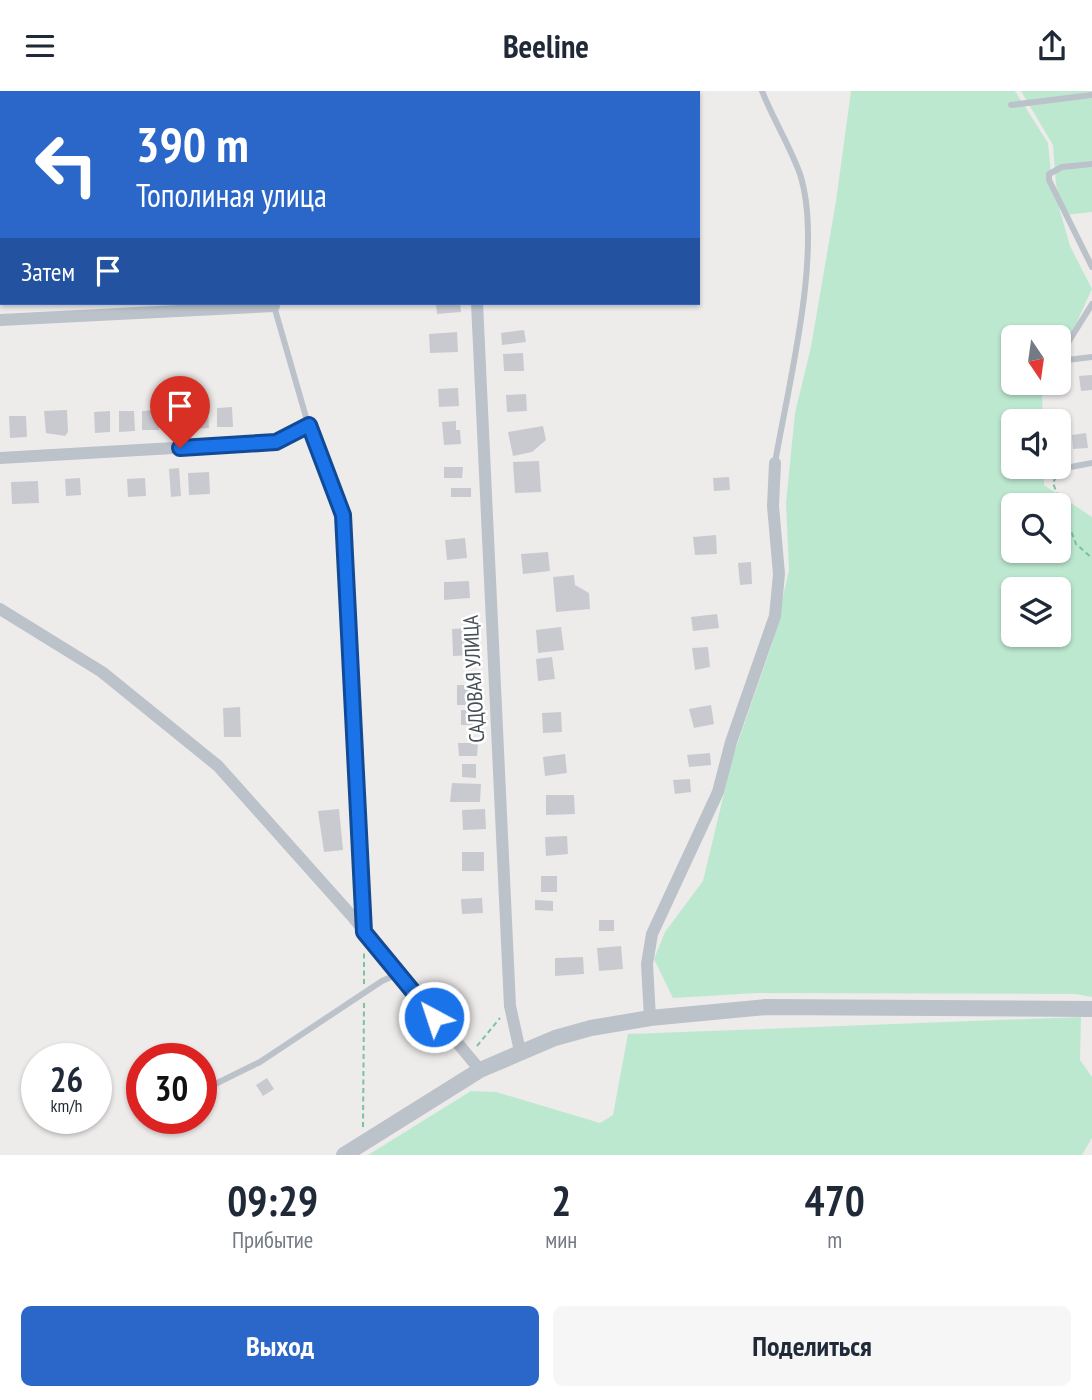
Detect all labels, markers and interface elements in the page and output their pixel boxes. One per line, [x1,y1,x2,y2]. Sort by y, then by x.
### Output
text: Beeline [503,25,589,67]
icon: menu [21,27,59,65]
icon: share [1033,27,1071,65]
text: 390 m [136,112,249,176]
icon: left [21,119,112,210]
text: Тополиная улица [136,174,327,216]
icon: arrive [89,252,127,290]
text: Затем [21,255,75,288]
north arrow [1001,325,1071,395]
map controls [1001,325,1071,647]
pin [150,376,210,448]
icon: arrive [161,387,199,425]
button: sound [1001,409,1071,479]
button: search [1001,493,1071,563]
button: layers [1001,577,1071,647]
street label: САДОВАЯ УЛИЦА [457,615,490,743]
position arrow [397,980,471,1054]
speed limit sign: 30 [126,1043,217,1134]
text: 26 [50,1056,83,1102]
text: km/h [51,1094,82,1117]
text: 09:29 [227,1173,318,1228]
text: 2 [551,1173,571,1228]
text: 470 [805,1173,865,1228]
text: Прибытие [232,1225,313,1254]
text: мин [545,1225,577,1254]
text: m [827,1225,842,1254]
button: Выход [21,1306,539,1386]
button: Поделиться [553,1306,1071,1386]

